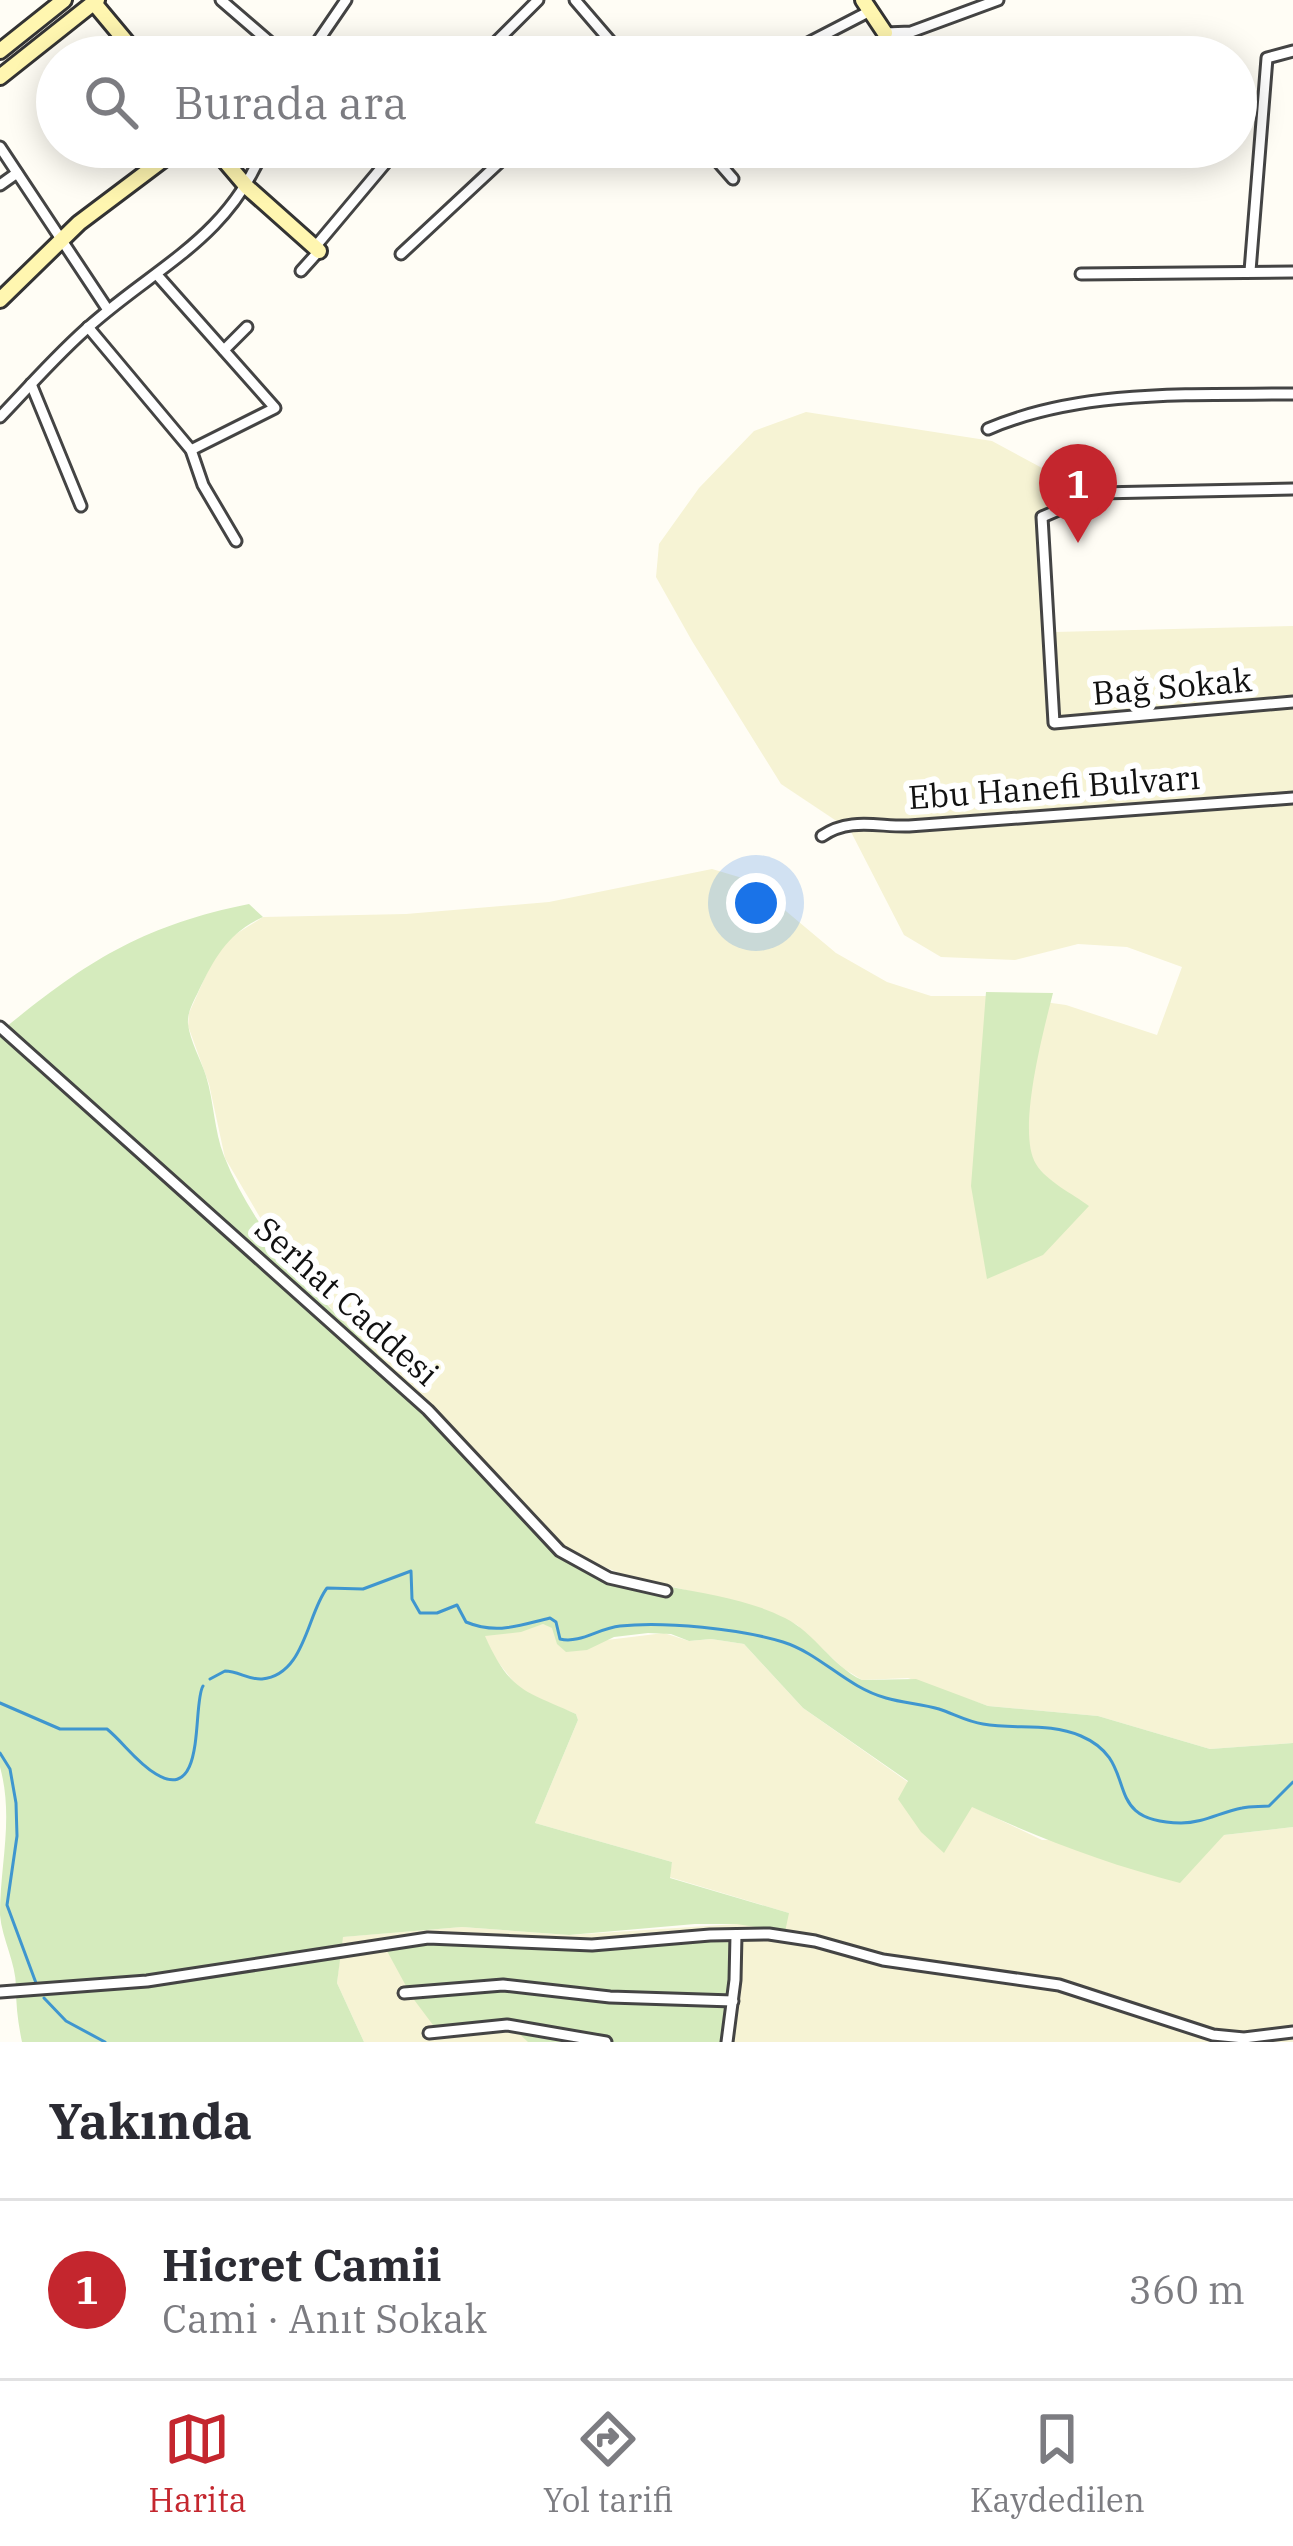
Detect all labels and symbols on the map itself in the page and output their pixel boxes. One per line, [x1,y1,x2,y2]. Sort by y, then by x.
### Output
pin: 1 [1039,444,1117,543]
street label: Bağ Sokak [1090,657,1254,714]
street label: Ebu Hanefi Bulvarı [907,755,1201,818]
your location [726,873,786,933]
street label: Serhat Caddesi [246,1207,448,1394]

